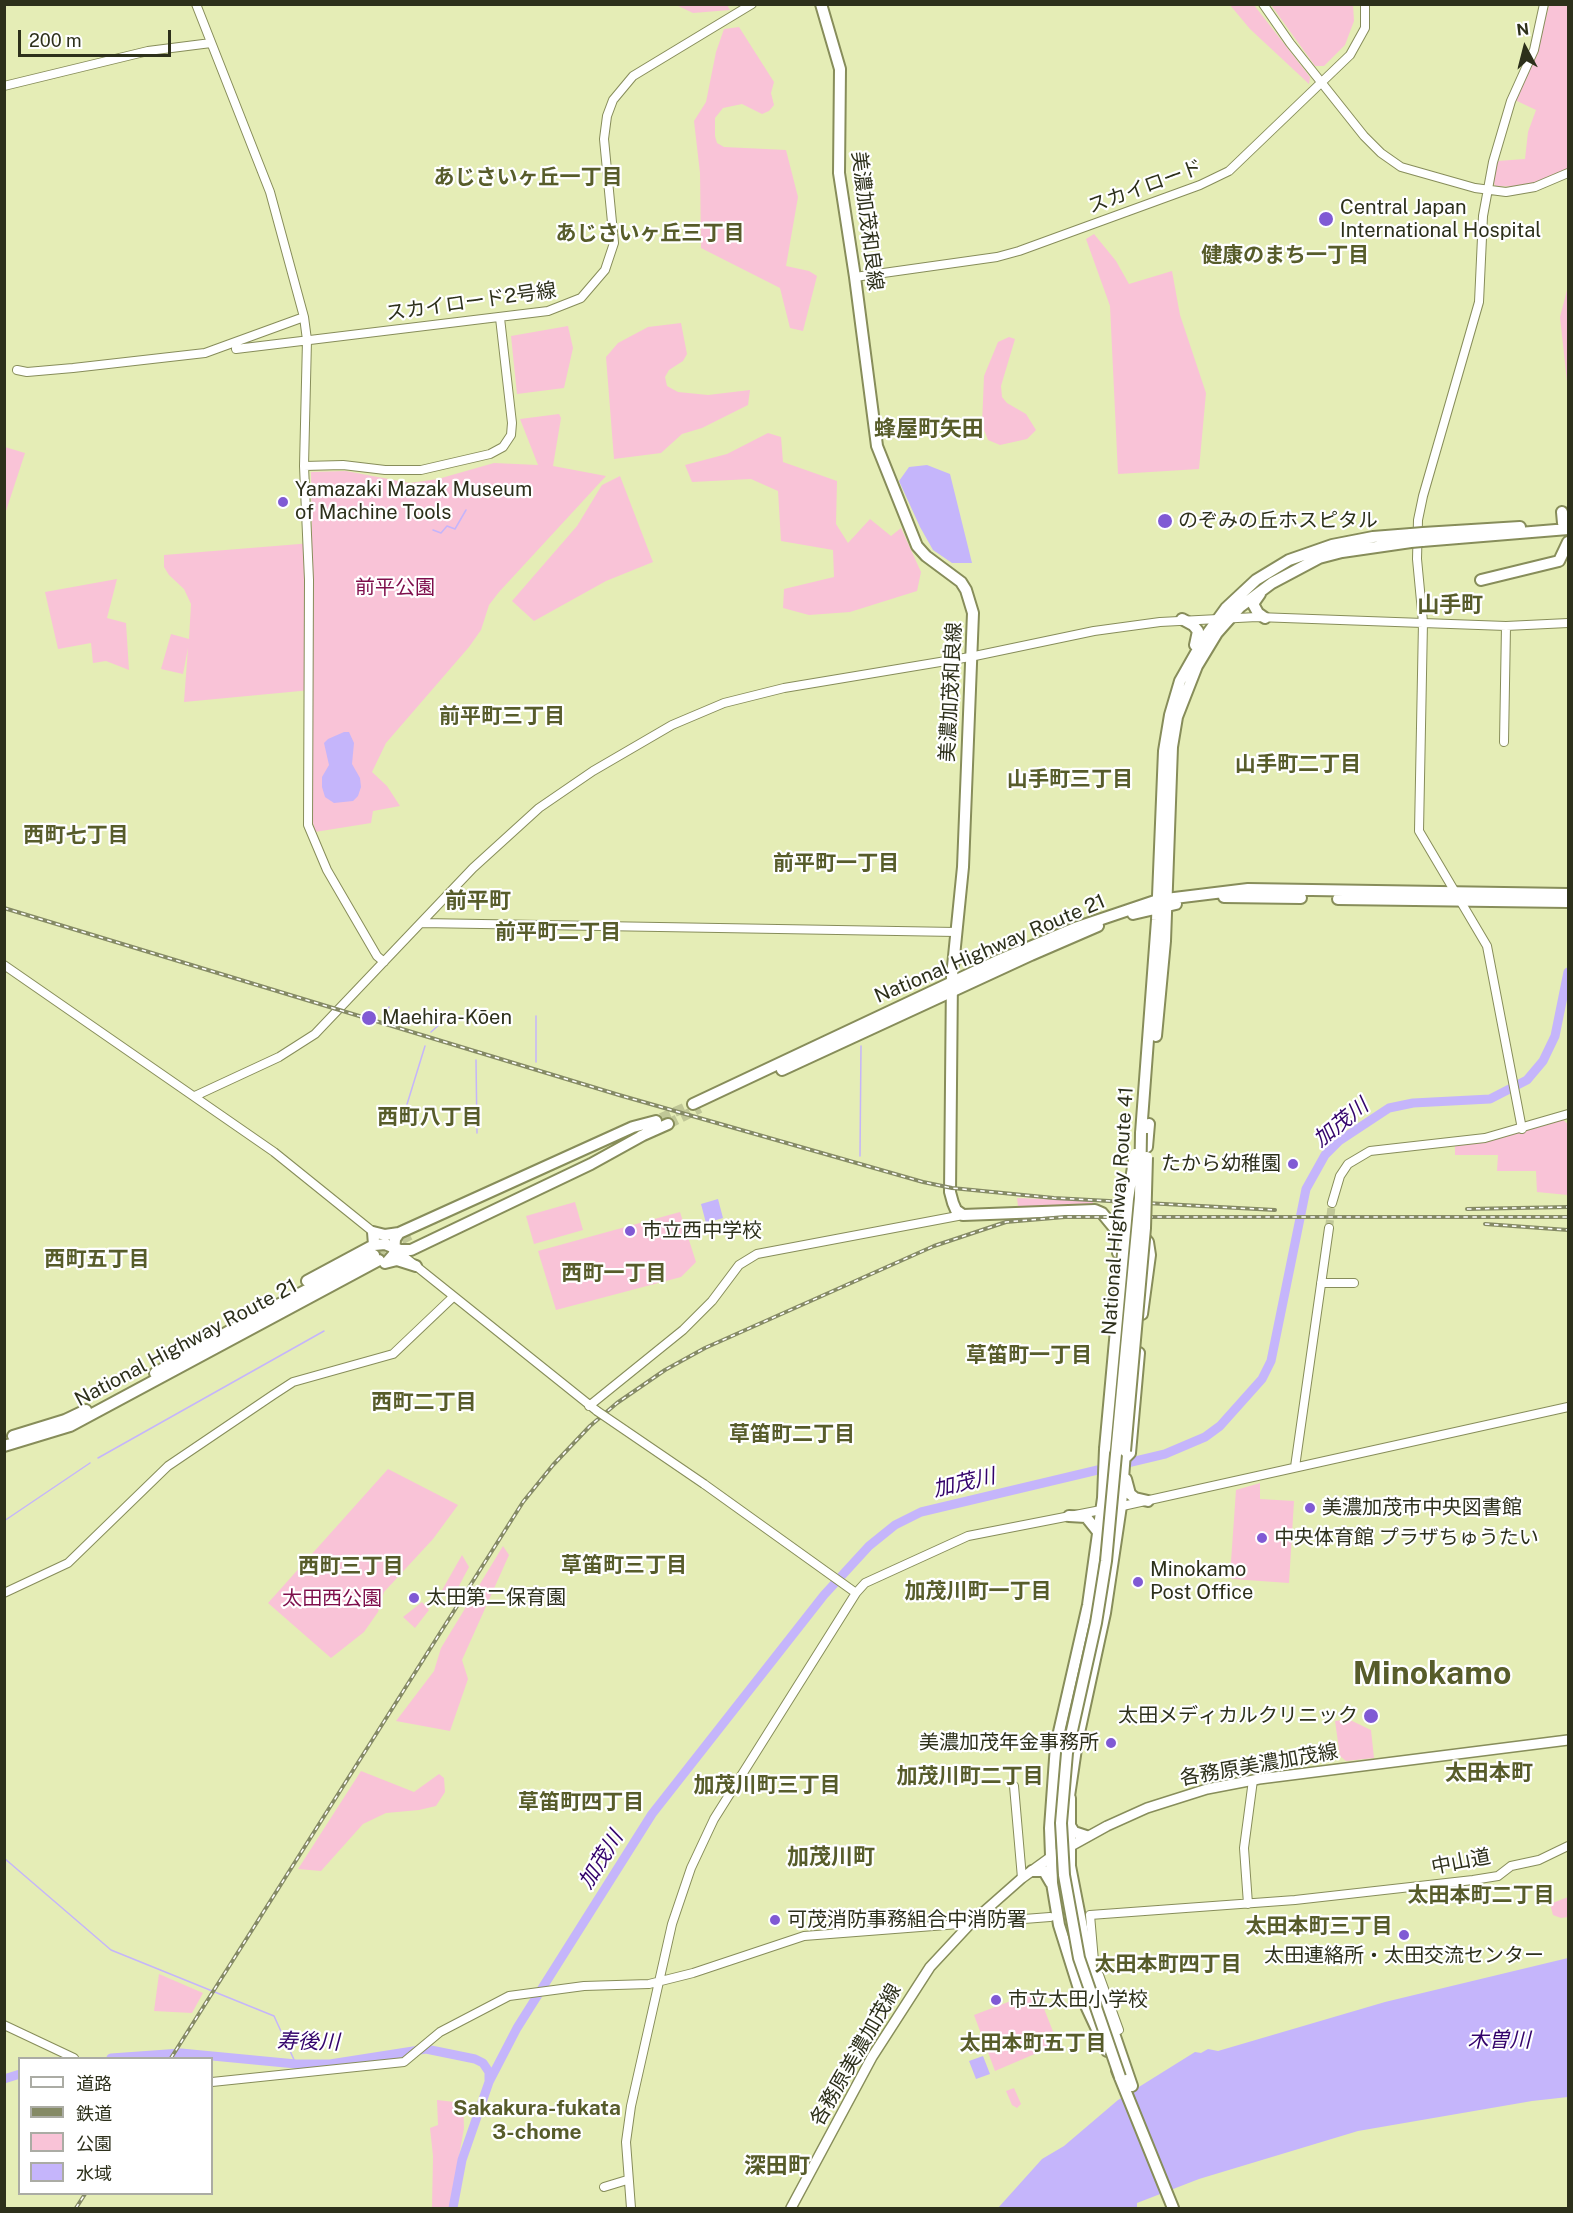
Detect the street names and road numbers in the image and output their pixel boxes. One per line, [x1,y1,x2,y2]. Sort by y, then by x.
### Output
street label: 美濃加茂和良線 [847,150,887,292]
street label: スカイロード [1085,155,1205,219]
street label: スカイロード2号線 [384,278,558,326]
street label: 美濃加茂和良線 [935,621,967,763]
street label: National Highway Route 21 [871,889,1109,1009]
street label: National Highway Route 41 [1097,1086,1139,1336]
street label: National Highway Route 21 [71,1274,301,1412]
street label: 各務原美濃加茂線 [1178,1739,1340,1791]
street label: 中山道 [1429,1844,1493,1880]
street label: 各務原美濃加茂線 [806,1980,906,2130]

